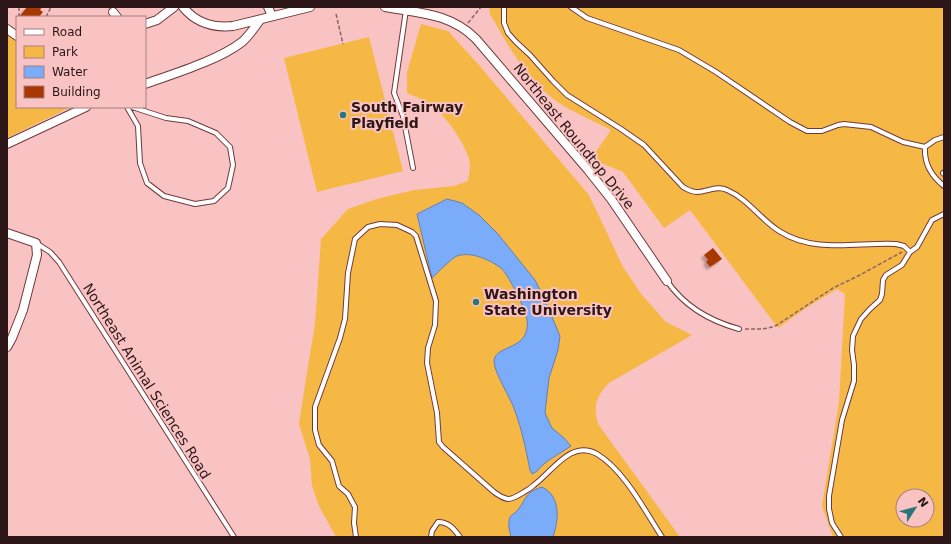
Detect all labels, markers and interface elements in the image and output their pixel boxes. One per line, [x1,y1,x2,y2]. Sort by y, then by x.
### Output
legend [16,16,146,108]
text: Road [52,25,82,39]
text: Park [52,45,78,59]
street label: Northeast Roundtop Drive [510,60,638,212]
text: Water [52,65,88,79]
text: Building [52,85,101,99]
place label: South Fairway Playfield [351,99,463,131]
marker: South Fairway Playfield [338,110,348,120]
street label: Northeast Animal Sciences Road [80,280,214,482]
place label: Washington State University [484,286,612,318]
marker: Washington State University [471,297,481,307]
north arrow [895,488,935,528]
text: N [915,495,931,510]

